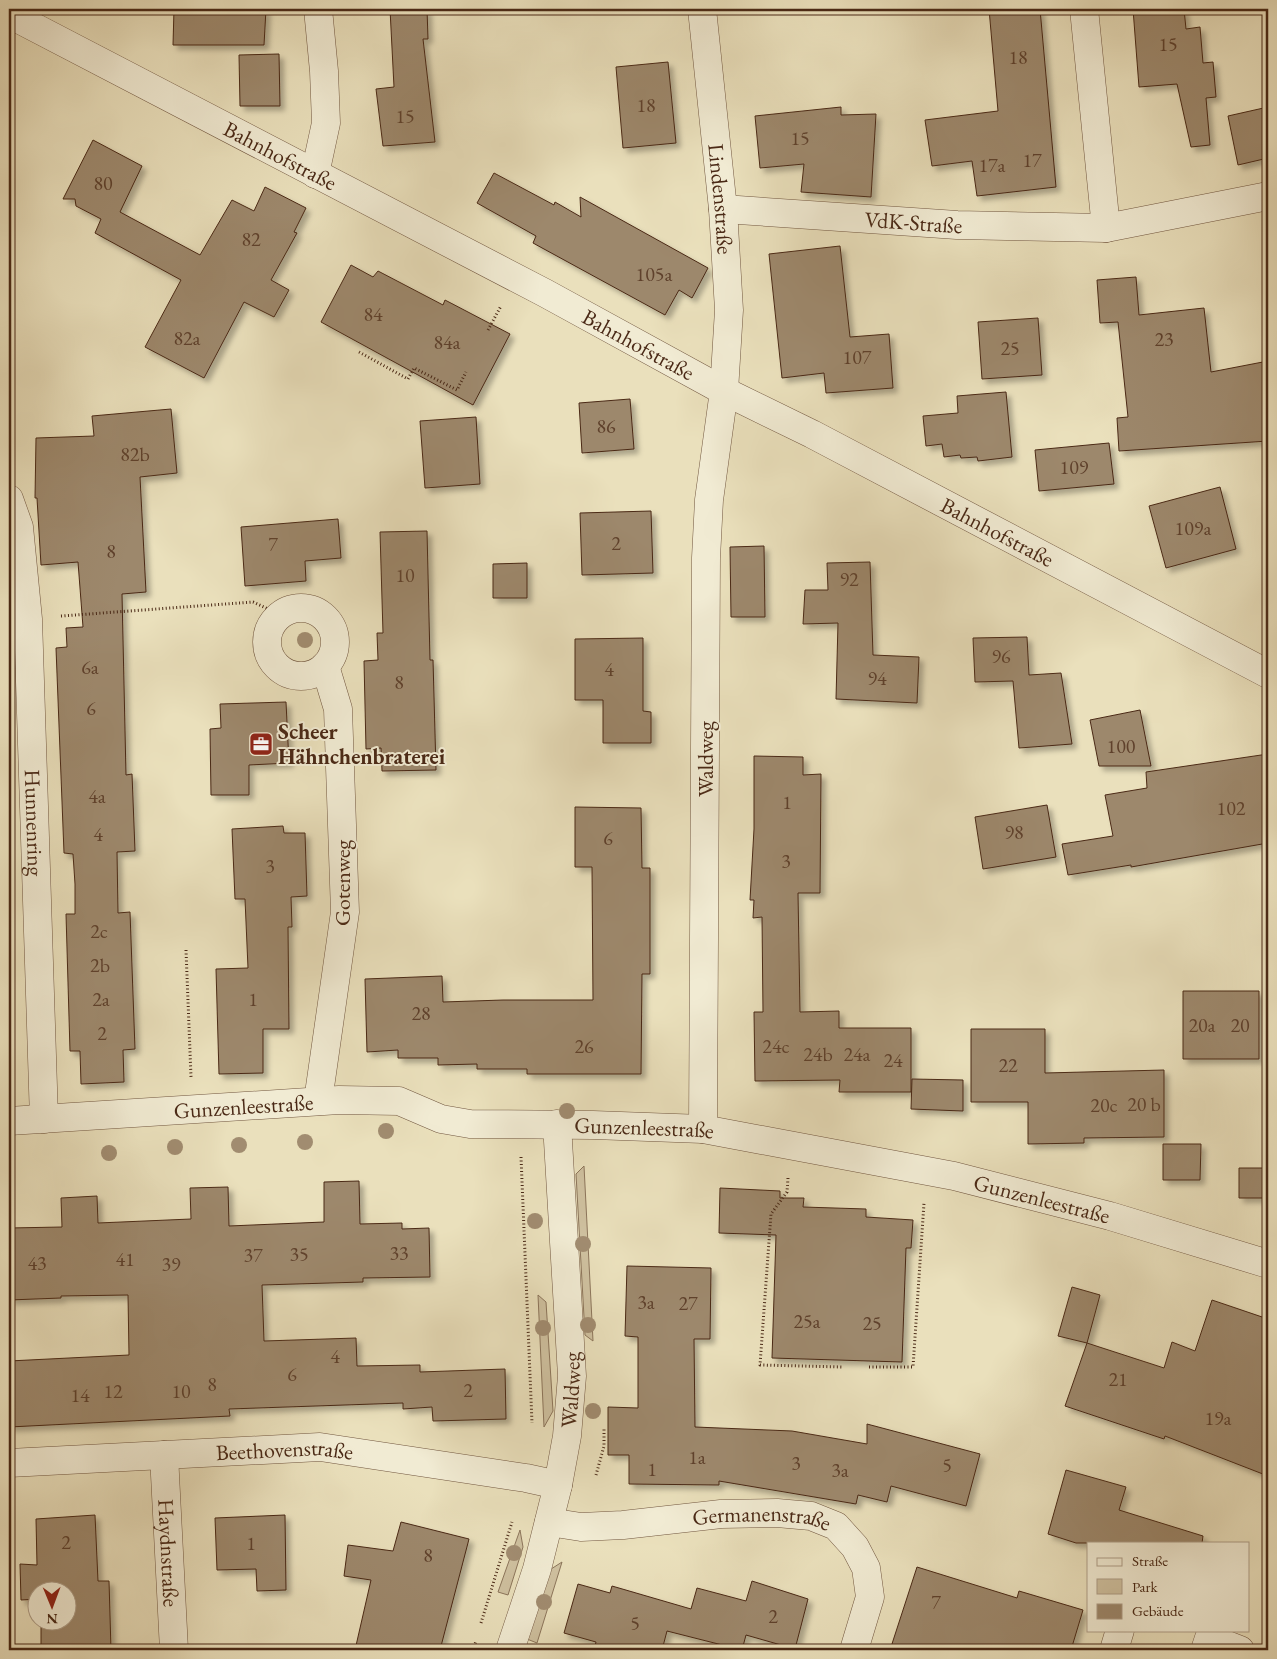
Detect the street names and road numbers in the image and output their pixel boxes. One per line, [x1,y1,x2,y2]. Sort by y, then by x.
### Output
street label: Bahnhofstraße [219,114,342,197]
street label: Lindenstraße [702,142,740,256]
street label: VdK-Straße [864,204,963,240]
street label: Bahnhofstraße [577,302,700,387]
street label: Bahnhofstraße [936,490,1059,574]
street label: Waldweg [691,721,720,797]
street label: Hunnenring [18,769,51,877]
street label: Gotenweg [328,839,357,926]
street label: Gunzenleestraße [173,1087,315,1125]
street label: Gunzenleestraße [574,1110,717,1145]
street label: Gunzenleestraße [971,1167,1114,1230]
street label: Waldweg [553,1351,587,1429]
street label: Beethovenstraße [215,1432,356,1467]
street label: Haydnstraße [152,1498,186,1608]
street label: Germanenstraße [691,1498,836,1537]

